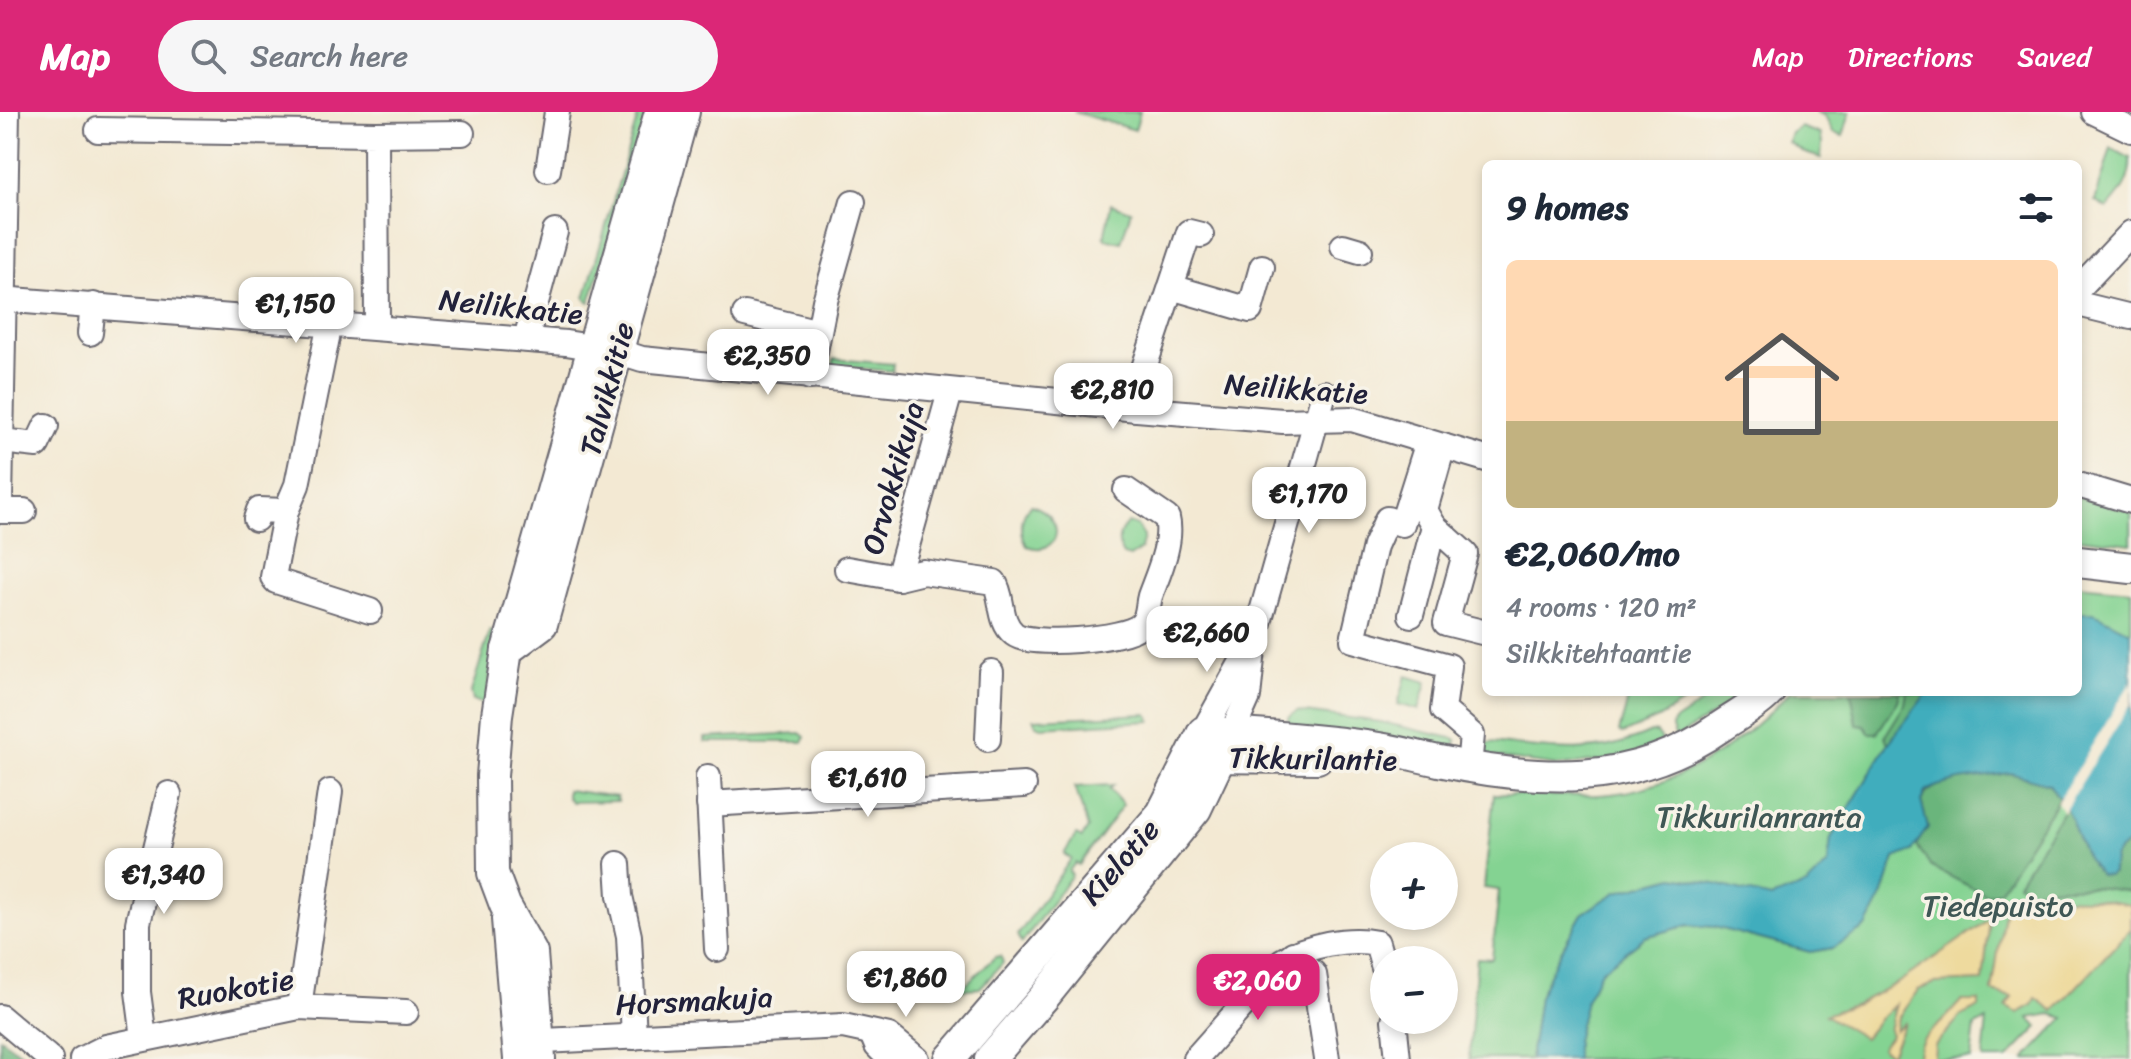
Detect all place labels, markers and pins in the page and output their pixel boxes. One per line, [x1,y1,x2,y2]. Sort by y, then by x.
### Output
pin: €1,150 [231,277,361,345]
pin: €2,350 [703,329,833,397]
pin: €2,810 [1048,363,1178,431]
pin: €1,170 [1244,467,1374,535]
pin: €2,660 [1142,606,1272,674]
pin: €1,610 [803,751,933,819]
pin: €1,340 [99,848,229,916]
pin: €1,860 [841,951,971,1019]
pin: €2,060 [1193,954,1323,1022]

